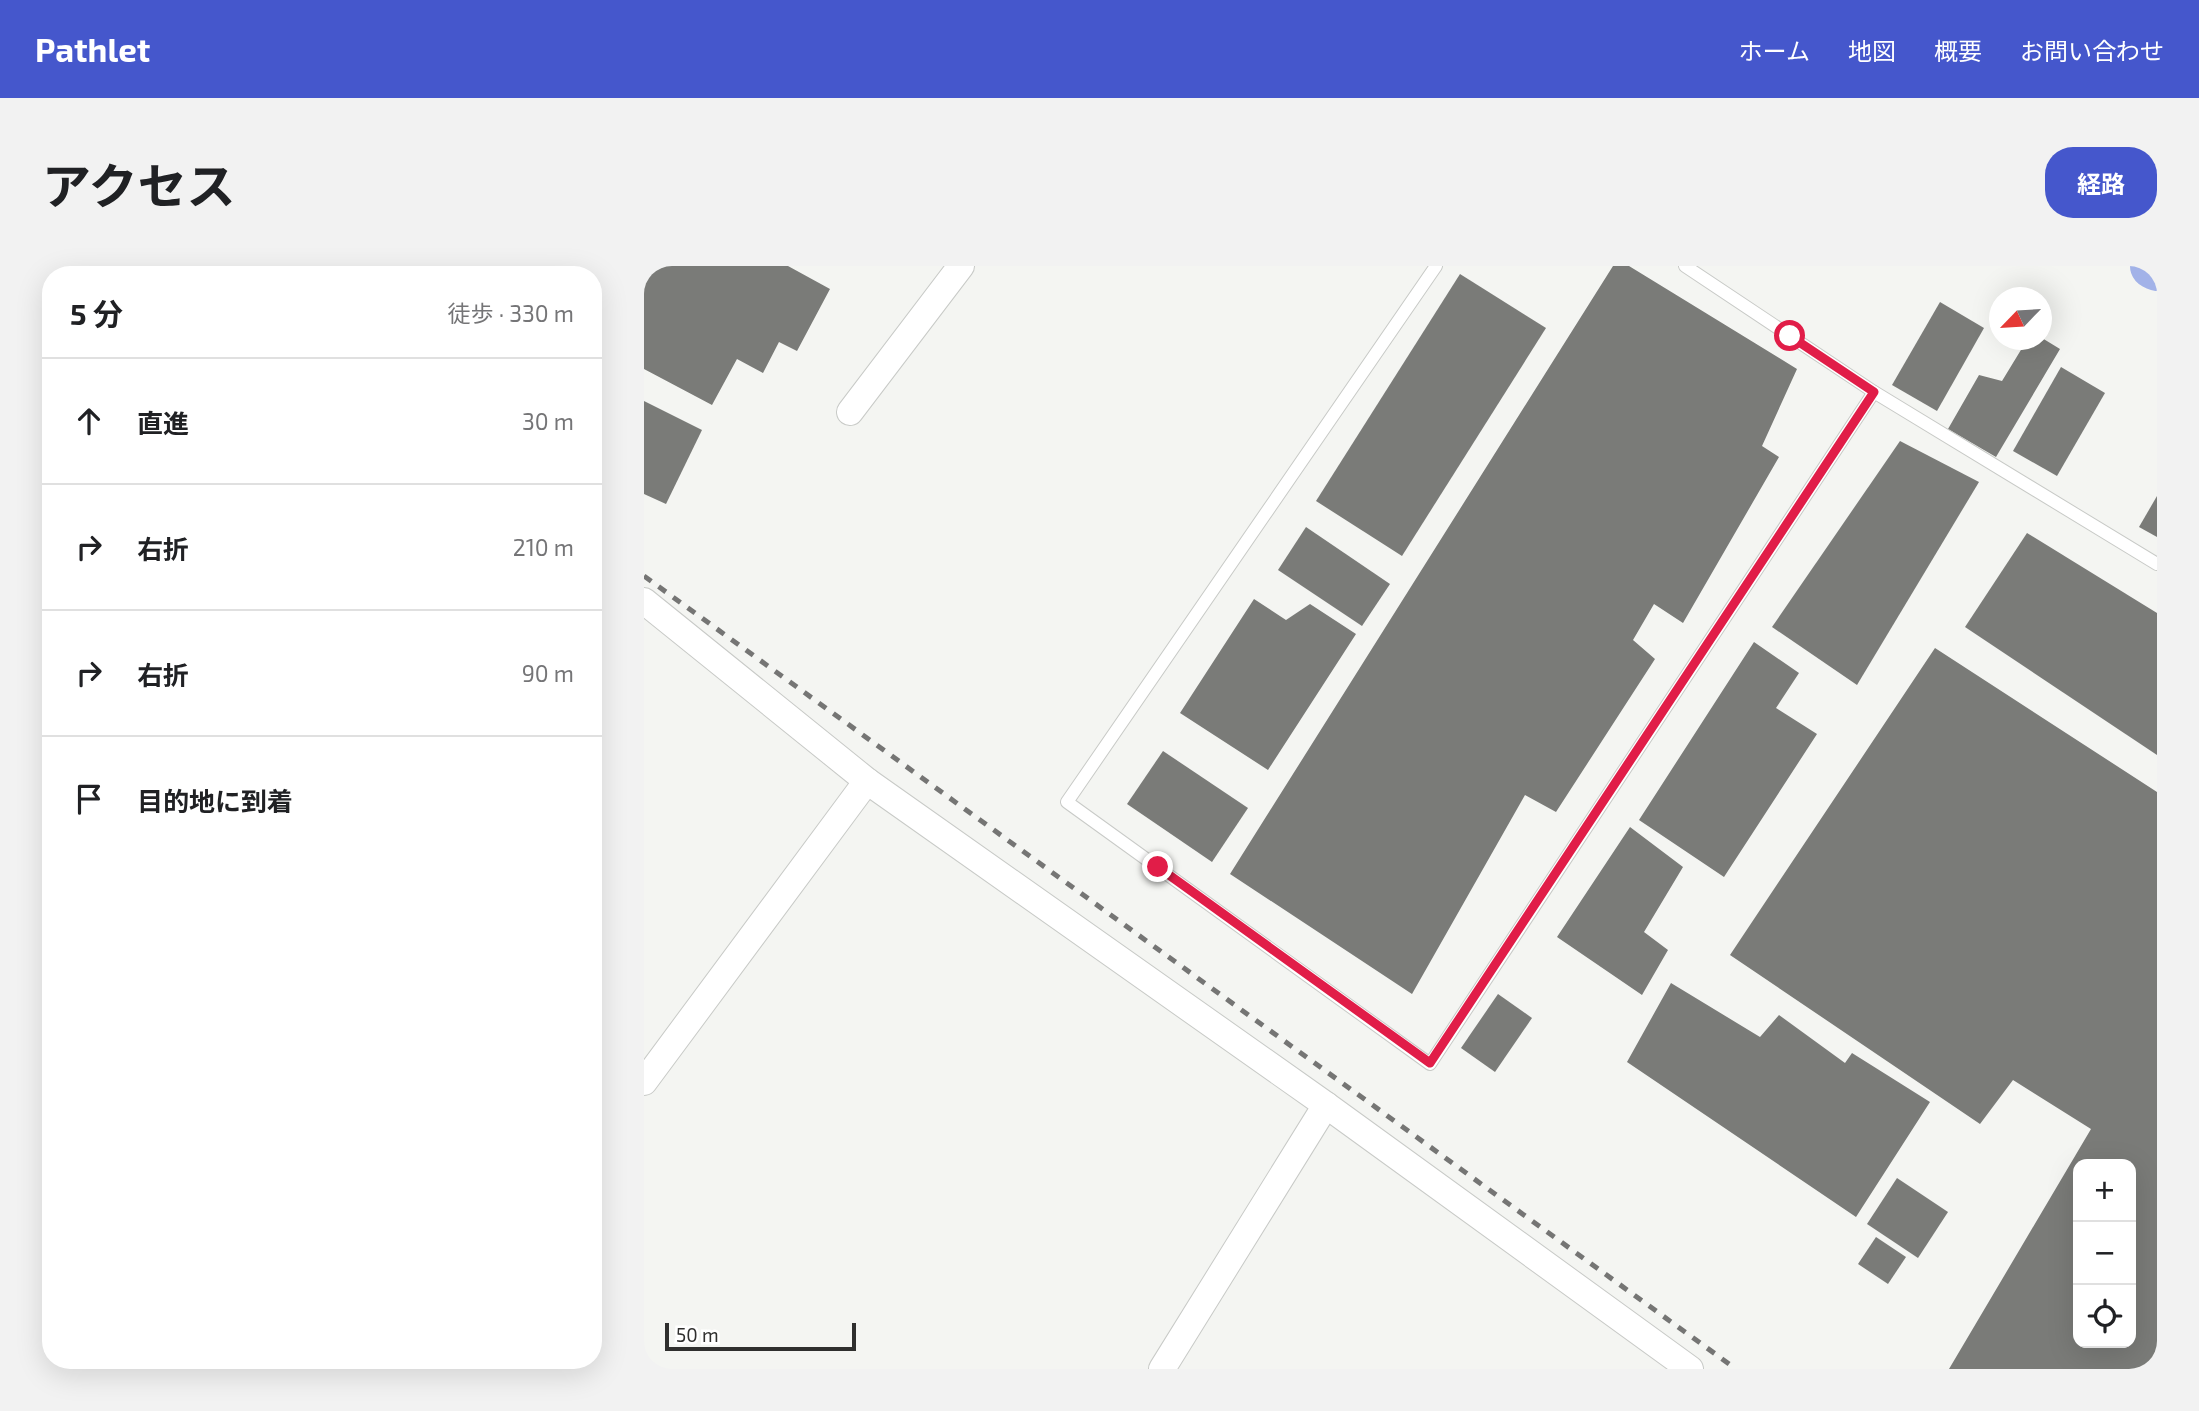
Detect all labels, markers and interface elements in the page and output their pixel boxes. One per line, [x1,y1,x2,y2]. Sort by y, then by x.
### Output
text: Pathlet [35,29,150,69]
text: ホーム [1739,36,1810,65]
text: 地図 [1848,36,1896,65]
text: 概要 [1934,36,1982,65]
text: お問い合わせ [2020,36,2164,65]
button: 経路 [2045,147,2157,218]
text: アクセス [42,155,236,214]
north arrow [1989,287,2052,350]
text: 5 分 [70,295,123,331]
text: 徒歩 · 330 m [448,299,574,327]
route start [1774,320,1805,351]
icon: ahead [70,402,108,440]
text: 直進 [137,407,189,438]
text: 30 m [522,407,574,435]
icon: right [70,528,108,566]
text: 右折 [137,533,189,564]
text: 210 m [513,533,574,561]
icon: right [70,654,108,692]
text: 右折 [137,659,189,690]
text: 90 m [522,659,574,687]
icon: arrive [70,780,108,818]
text: 目的地に到着 [137,785,293,816]
route end [1142,851,1173,882]
map controls [2073,1159,2136,1348]
button: + [2073,1159,2136,1222]
button: − [2073,1222,2136,1285]
button: locate [2073,1285,2136,1348]
scale bar [665,1320,856,1352]
text: 50 m [676,1323,719,1346]

